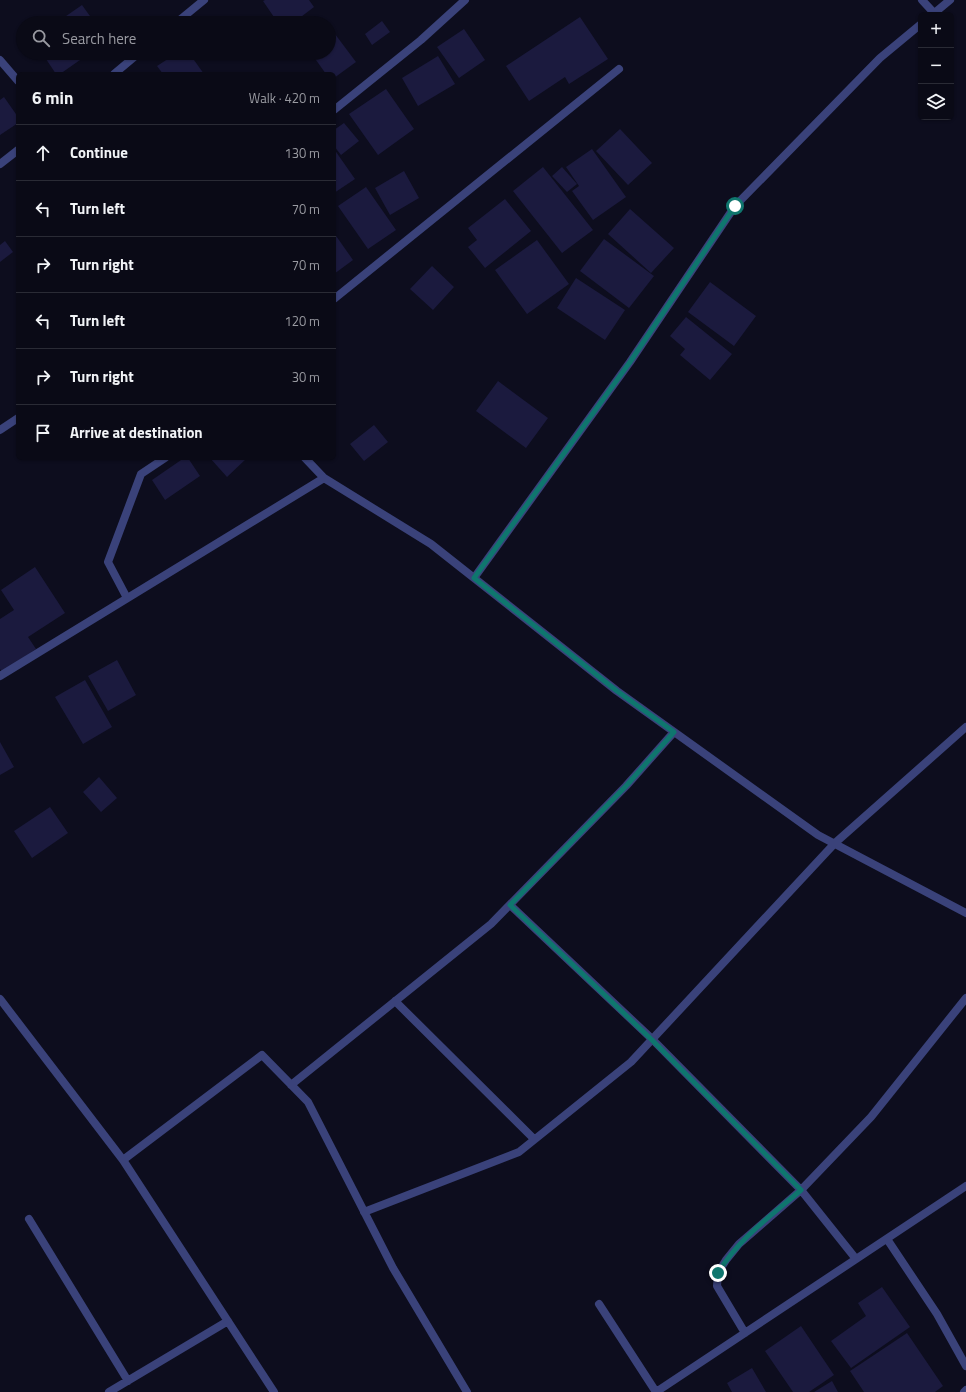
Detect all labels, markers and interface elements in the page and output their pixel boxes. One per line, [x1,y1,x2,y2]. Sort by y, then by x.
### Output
map controls [918,12,954,120]
button: + [918,12,954,48]
search box [16,16,336,60]
icon: search [30,27,52,49]
text: Search here [62,27,136,50]
button: − [918,48,954,84]
button: layers [918,84,954,120]
text: 6 min [32,85,73,111]
text: Walk · 420 m [249,88,320,108]
text: Continue [70,141,128,164]
icon: ahead [32,142,54,164]
text: 130 m [284,143,320,163]
text: Turn left [70,197,125,220]
route start [726,197,744,215]
icon: left [32,198,54,220]
text: 70 m [292,199,320,219]
text: Turn right [70,253,134,276]
icon: right [32,254,54,276]
text: 70 m [292,255,320,275]
text: Turn left [70,309,125,332]
icon: left [32,310,54,332]
text: 120 m [284,311,320,331]
text: Turn right [70,365,134,388]
icon: right [32,366,54,388]
text: 30 m [292,367,320,387]
text: Arrive at destination [70,421,203,444]
icon: arrive [32,422,54,444]
route end [709,1264,727,1282]

